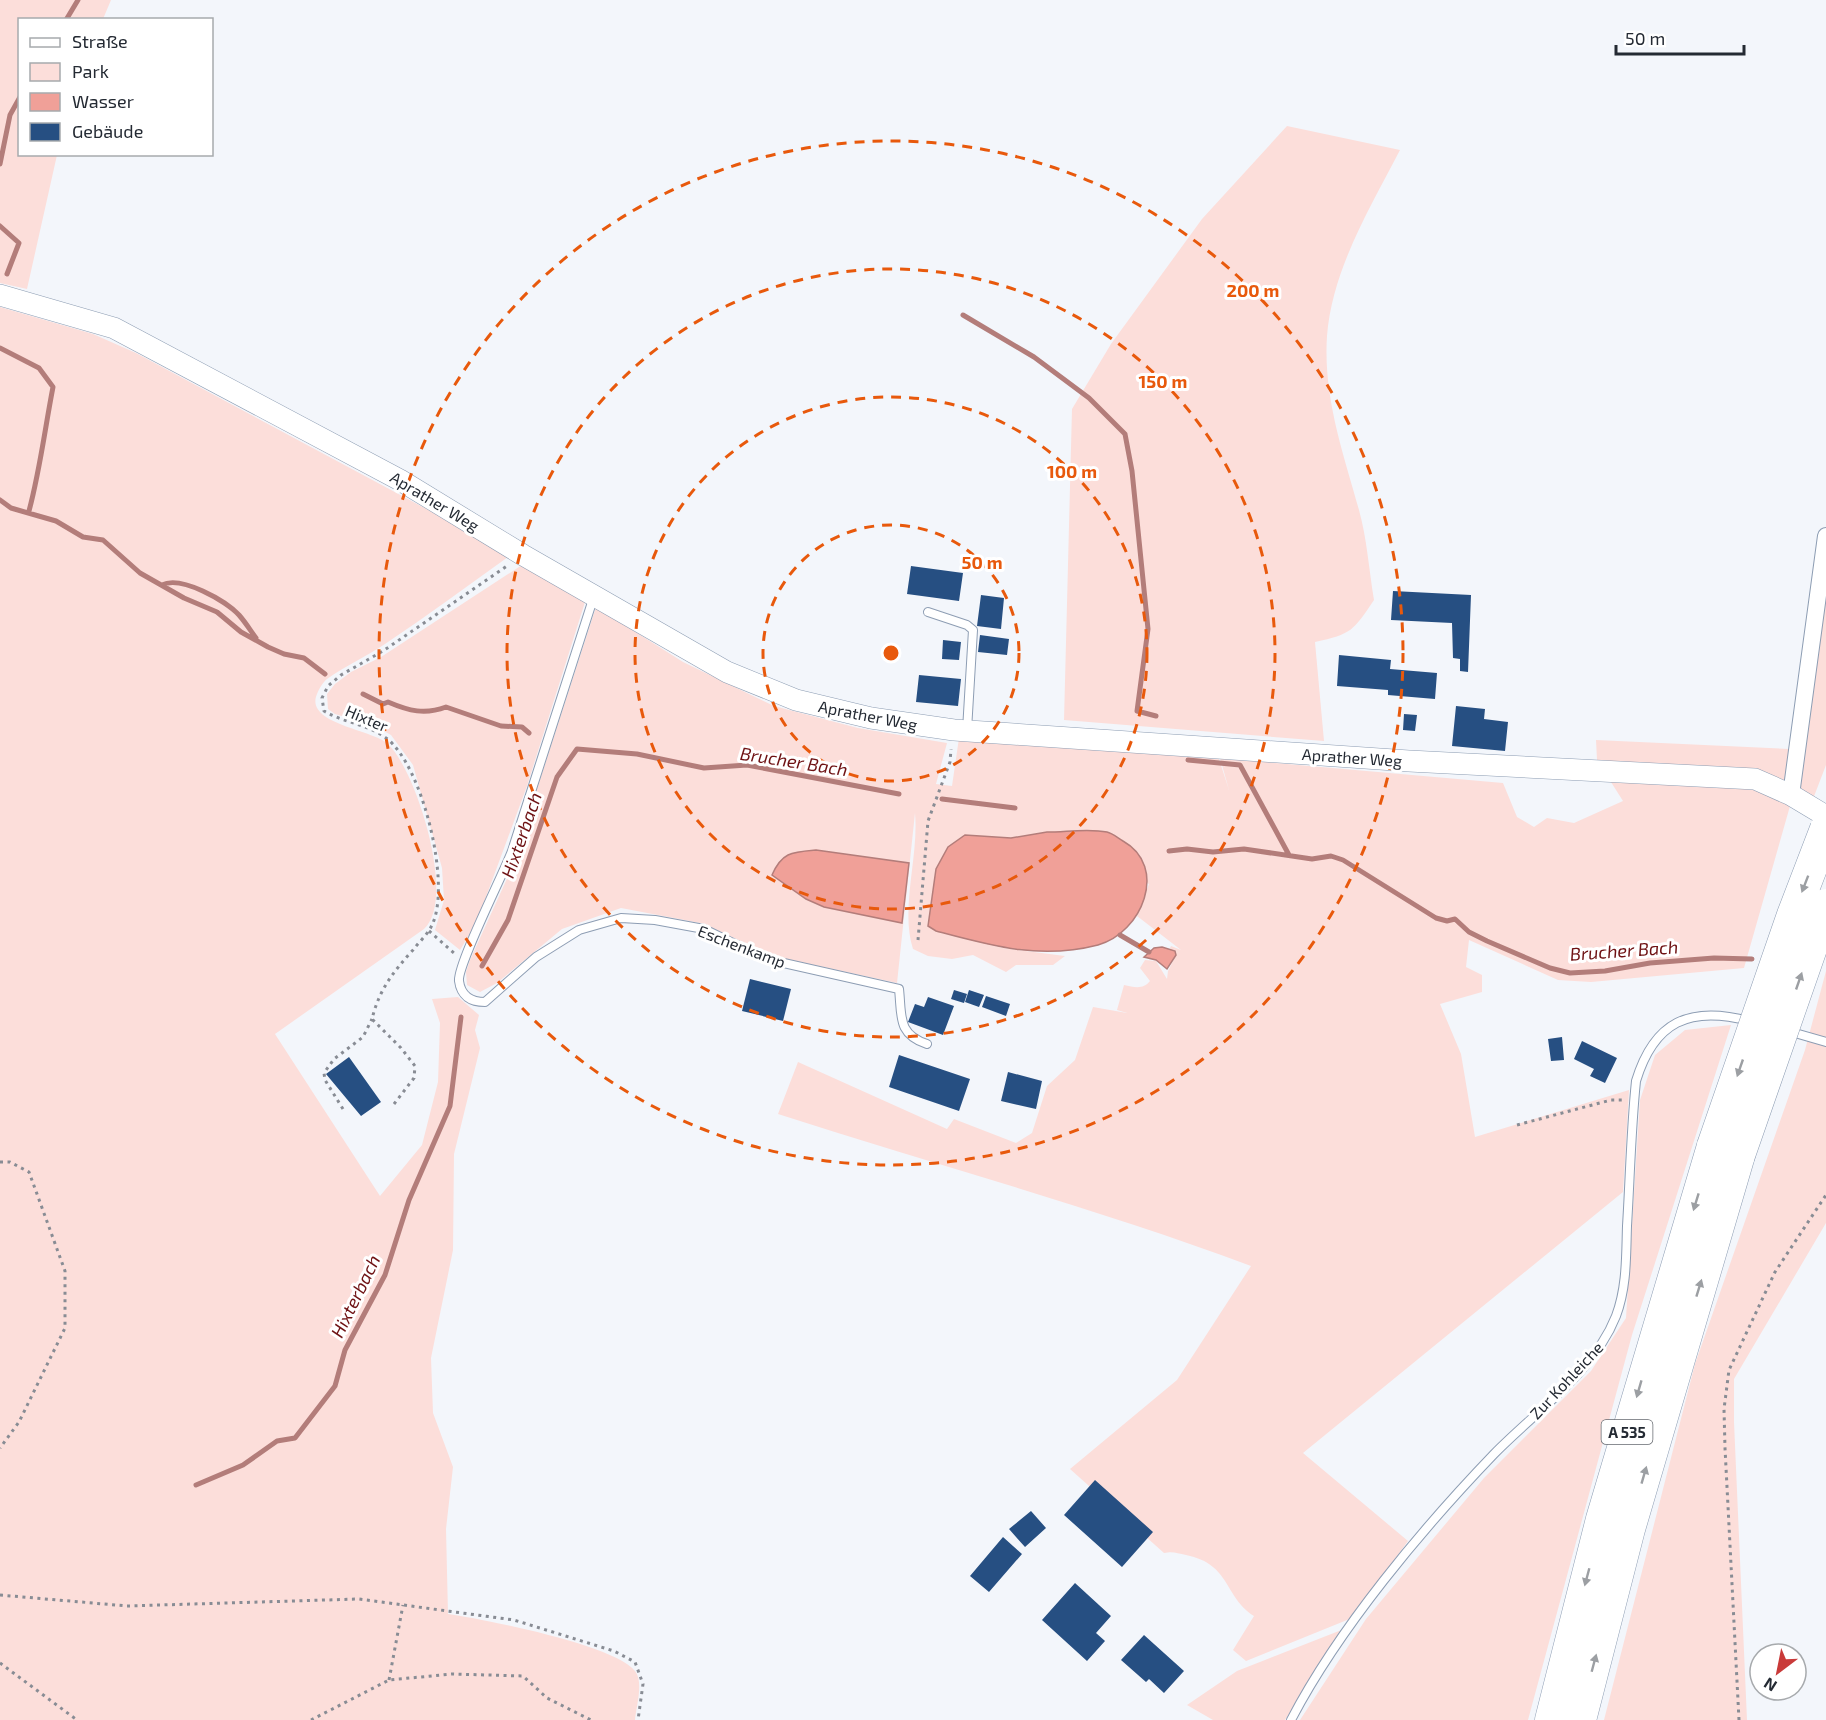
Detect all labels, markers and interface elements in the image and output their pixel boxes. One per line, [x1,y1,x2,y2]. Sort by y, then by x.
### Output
legend [18,18,213,156]
scale bar [1616,18,1744,56]
text: 50 m [1625,27,1665,49]
text: Straße [72,30,128,52]
text: Park [72,60,109,82]
text: Wasser [72,90,134,112]
text: Gebäude [72,120,143,142]
text: 200 m [1227,279,1279,301]
text: 150 m [1139,370,1187,392]
text: 100 m [1047,460,1097,482]
street label: Aprather Weg [387,467,483,535]
text: 50 m [961,551,1003,573]
centre of rings [881,643,901,663]
street label: Aprather Weg [817,696,919,734]
street label: Hixter [343,701,392,736]
water label: Brucher Bach [739,742,849,780]
street label: Aprather Weg [1301,744,1403,770]
water label: Hixterbach [496,789,546,881]
one-way arrow [1800,875,1809,893]
street label: Eschenkamp [695,921,789,971]
water label: Brucher Bach [1569,935,1679,965]
one-way arrow [1795,972,1804,990]
one-way arrow [1734,1059,1744,1077]
one-way arrow [1691,1193,1700,1211]
water label: Hixterbach [326,1251,384,1341]
one-way arrow [1695,1279,1704,1297]
street label: Zur Kohleiche [1525,1338,1607,1422]
one-way arrow [1634,1380,1643,1398]
road number: A 535 [1602,1420,1652,1444]
one-way arrow [1640,1466,1649,1484]
one-way arrow [1582,1568,1591,1586]
north arrow [1748,1642,1808,1702]
one-way arrow [1589,1654,1599,1672]
text: N [1760,1674,1780,1696]

